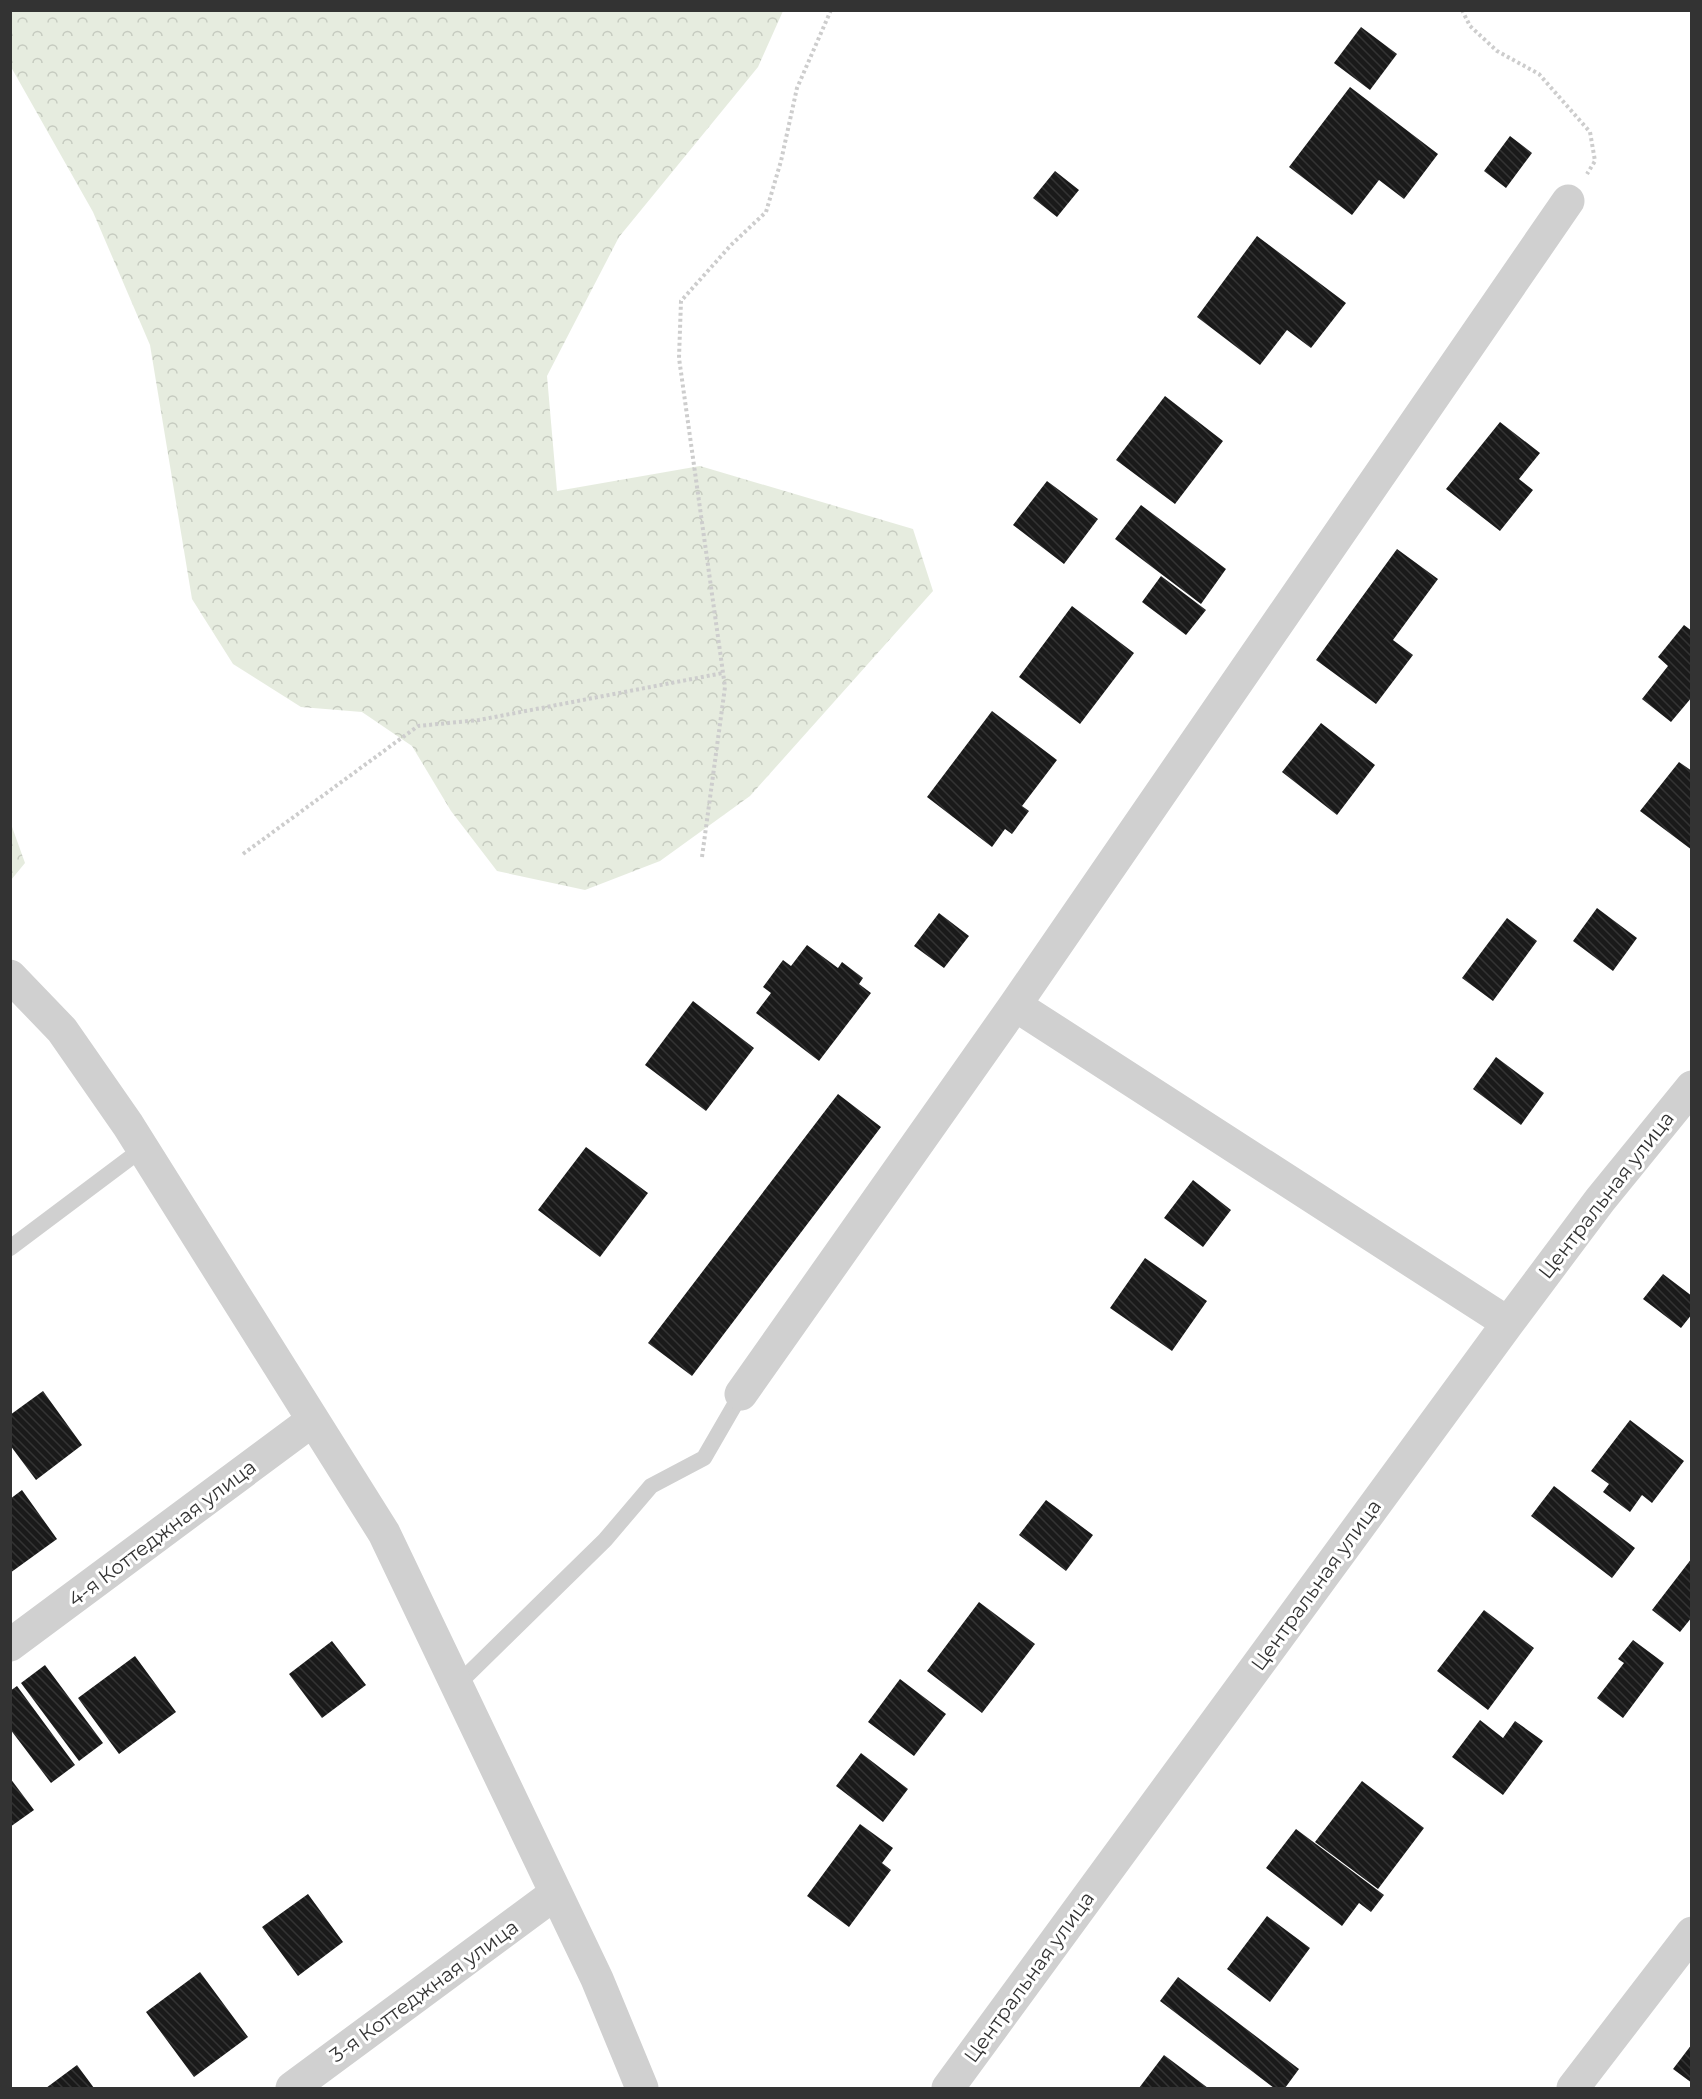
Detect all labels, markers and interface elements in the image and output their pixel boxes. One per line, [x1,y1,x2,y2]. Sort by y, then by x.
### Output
street label: Центральная улица [1533,1107,1679,1283]
street label: 4-я Коттеджная улица [63,1454,261,1612]
street label: Центральная улица [1246,1495,1386,1675]
street label: Центральная улица [959,1887,1099,2067]
street label: 3-я Коттеджная улица [325,1915,523,2067]

